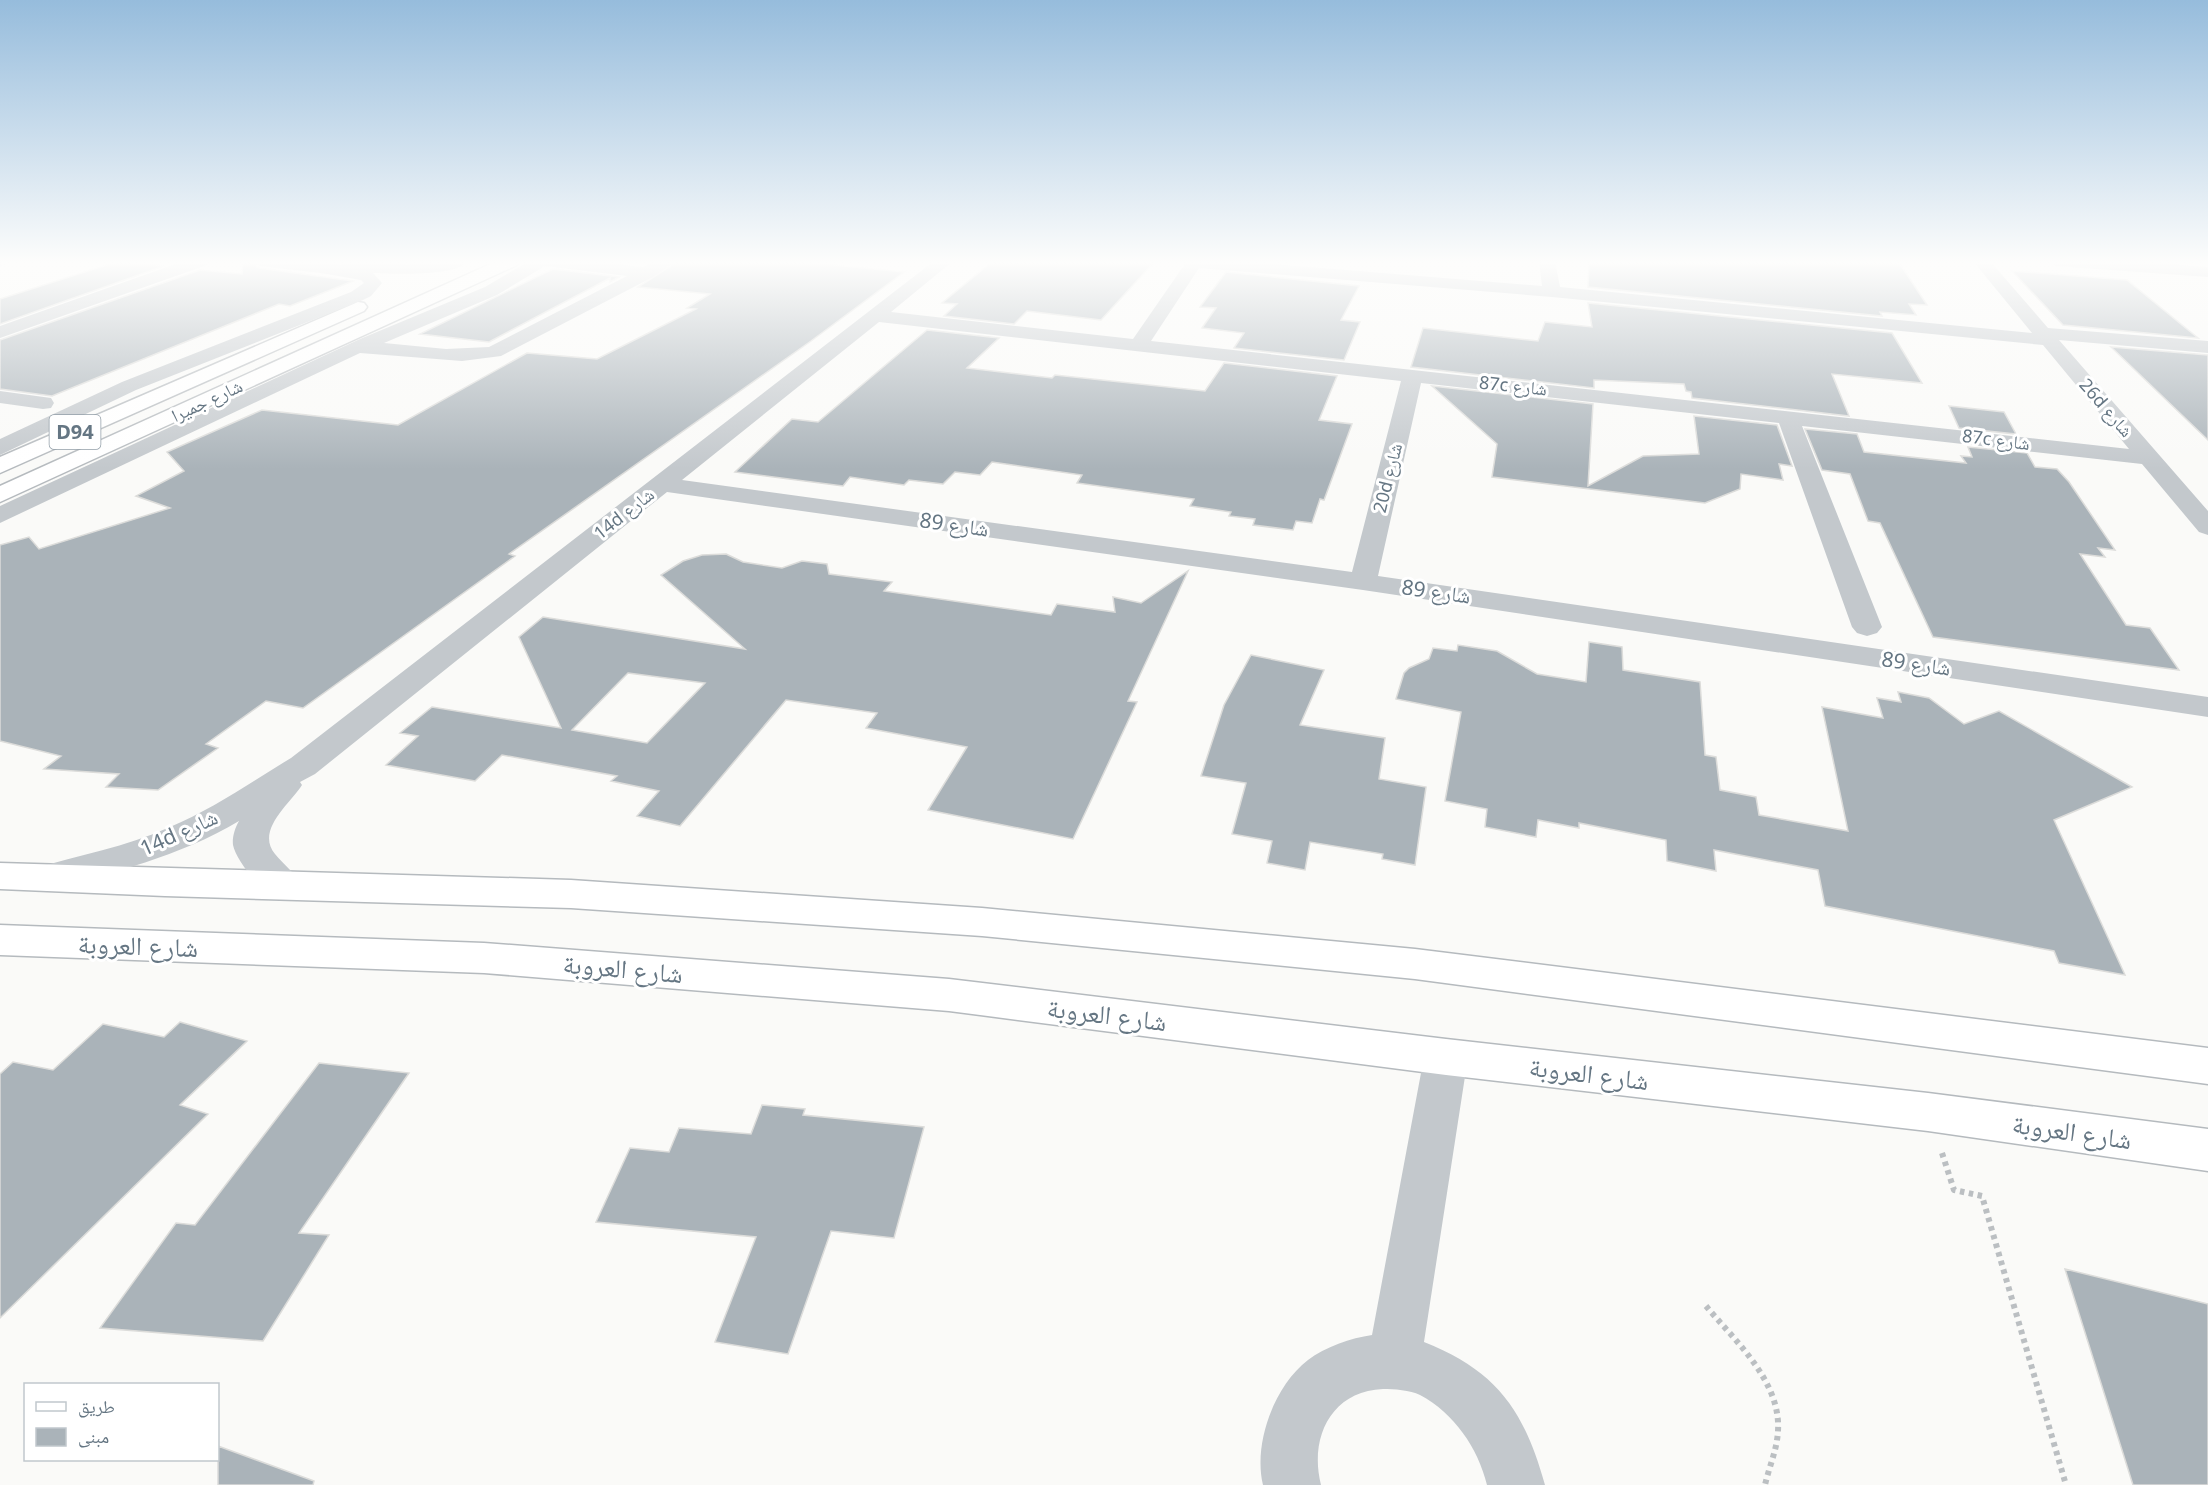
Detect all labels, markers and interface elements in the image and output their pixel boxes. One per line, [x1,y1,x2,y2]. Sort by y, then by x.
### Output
street label: 87c شارع [1478,370,1548,401]
street label: شارع جميرا [167,373,246,427]
street label: 26d شارع [2075,373,2139,442]
road number: D94 [50,415,100,449]
street label: 87c شارع [1961,423,2031,455]
street label: 20d شارع [1367,441,1407,515]
street label: 14d شارع [588,482,659,544]
street label: شارع 89 [918,505,990,543]
street label: شارع 89 [1400,572,1472,610]
street label: شارع 89 [1880,644,1952,682]
street label: 14d شارع [135,803,222,862]
street label: شارع العروبة [77,925,199,965]
street label: شارع العروبة [562,945,685,991]
street label: شارع العروبة [1045,989,1169,1039]
street label: شارع العروبة [1527,1048,1651,1098]
street label: شارع العروبة [2010,1105,2134,1157]
legend [24,1383,219,1461]
text: طريق [78,1394,115,1418]
text: مبنى [78,1424,109,1448]

